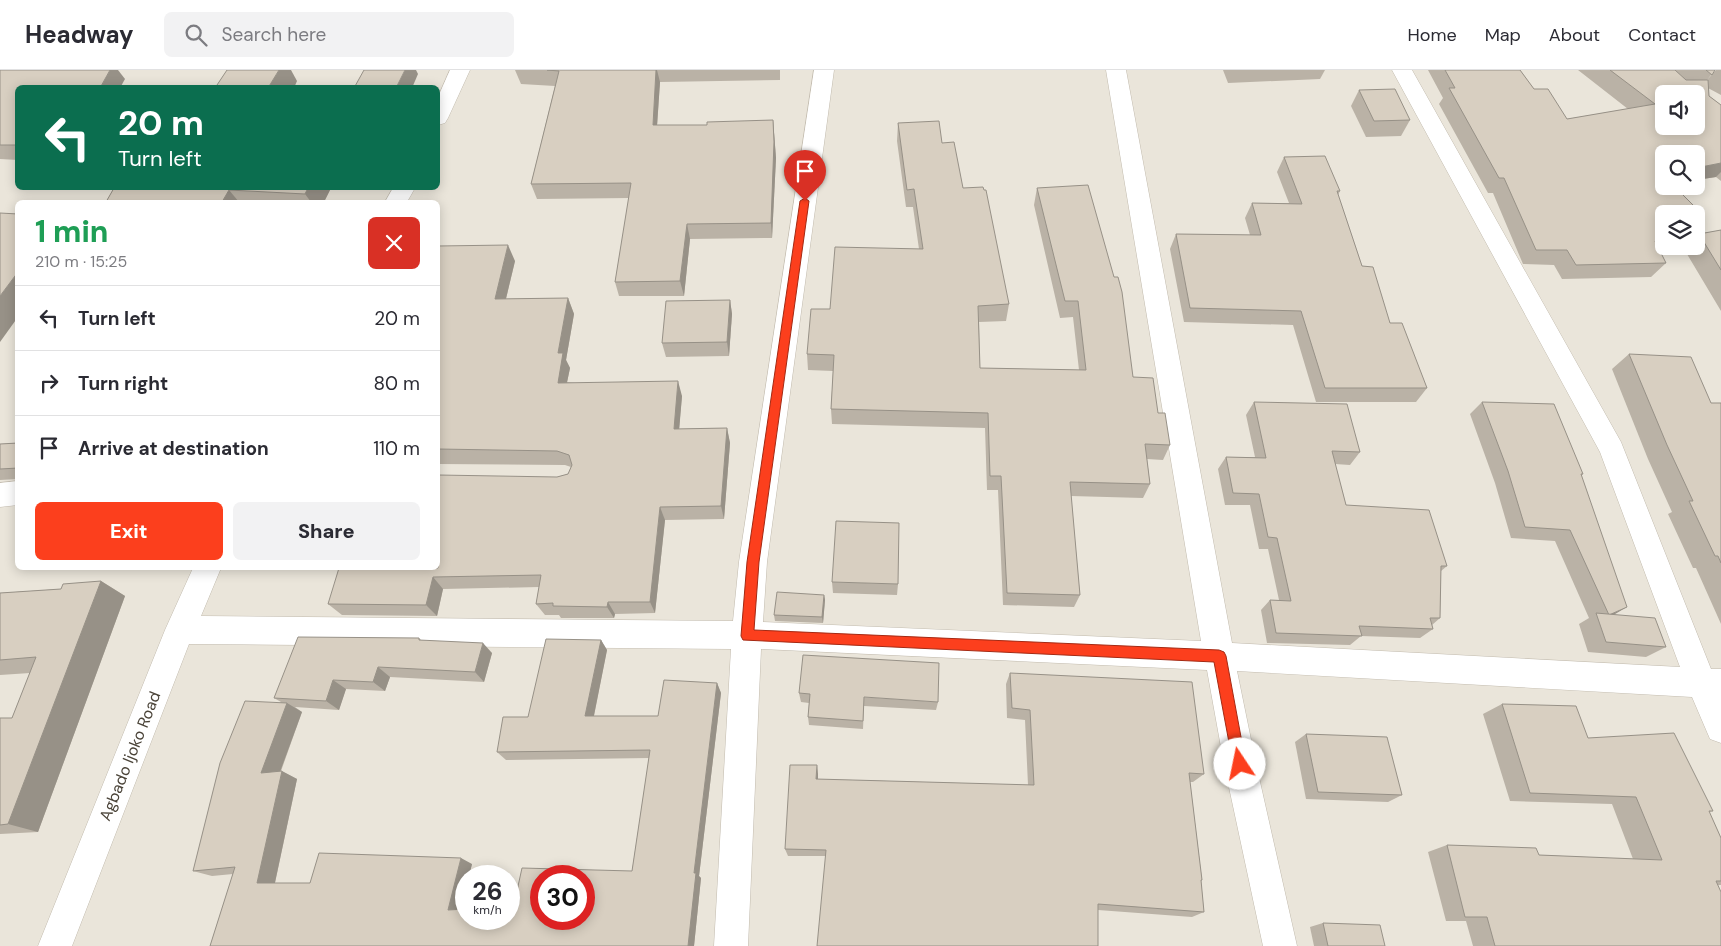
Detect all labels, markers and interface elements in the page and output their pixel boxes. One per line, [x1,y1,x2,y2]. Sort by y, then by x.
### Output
search box [164,12,514,57]
text: Headway [25,19,134,50]
icon: search [182,21,210,49]
text: Search here [222,22,326,47]
text: Home [1407,23,1457,47]
text: Map [1485,23,1521,47]
text: About [1549,23,1600,47]
text: Contact [1628,23,1696,47]
map controls [1655,85,1705,255]
button: sound [1655,85,1705,135]
text: 20 m [118,100,204,146]
icon: left [35,105,100,170]
text: Turn left [118,144,202,173]
button: search [1655,145,1705,195]
pin [784,150,826,201]
icon: arrive [791,157,819,185]
button: layers [1655,205,1705,255]
text: 1 min [35,212,108,251]
button: close [368,217,420,269]
text: 210 m · 15:25 [35,251,127,272]
icon: left [35,304,63,332]
text: Turn left [78,306,156,331]
text: 20 m [374,306,420,331]
icon: right [35,369,63,397]
text: Turn right [78,371,168,396]
text: 80 m [373,371,420,396]
icon: arrive [35,434,63,462]
text: Arrive at destination [78,436,269,461]
text: 110 m [373,436,420,461]
button: Exit [35,502,223,560]
button: Share [233,502,420,560]
street label: Agbado Ijoko Road [94,688,166,824]
position arrow [1213,737,1265,789]
speed limit sign: 30 [530,865,595,930]
text: 26 [472,875,503,908]
text: km/h [473,902,502,918]

